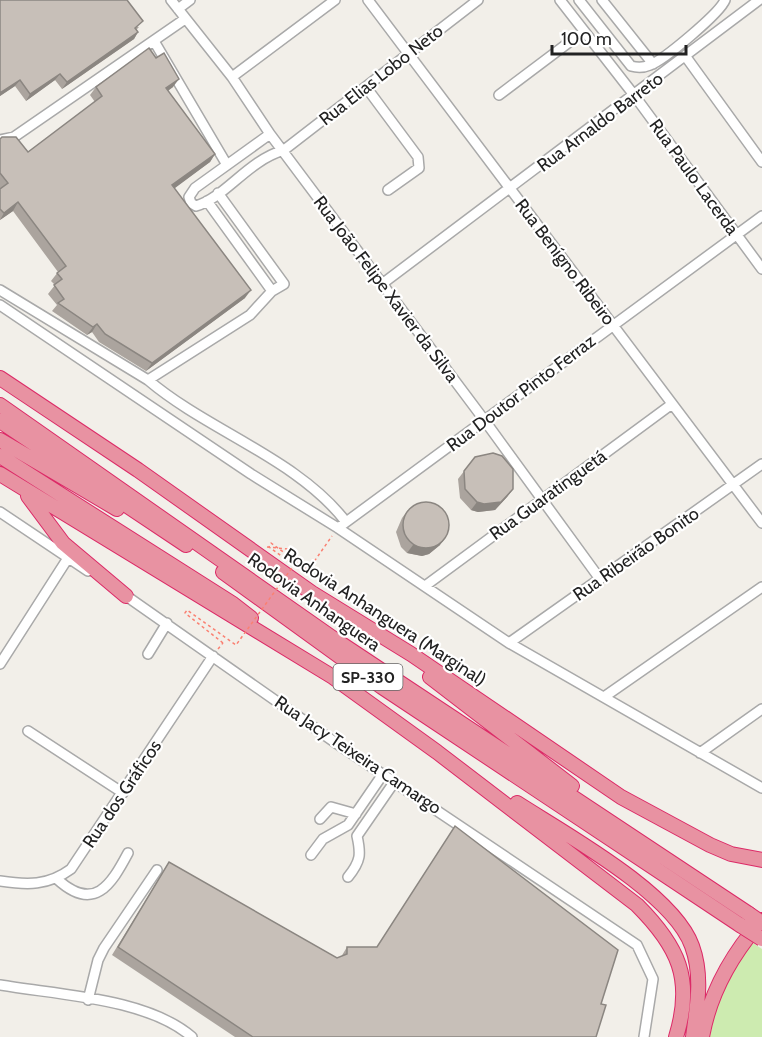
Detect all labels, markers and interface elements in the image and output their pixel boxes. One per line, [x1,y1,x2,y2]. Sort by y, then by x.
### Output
scale bar [552,18,686,56]
street label: Rua Elias Lobo Neto [315,20,447,130]
text: 100 m [561,28,612,50]
street label: Rua Arnaldo Barreto [533,67,667,177]
street label: Rua Paulo Lacerda [645,115,744,240]
street label: Rua João Felipe Xavier da Silva [309,191,464,387]
street label: Rua Benígno Ribeiro [510,194,620,330]
street label: Rua Doutor Pinto Ferraz [442,330,600,456]
street label: Rua Guaratinguetá [485,445,611,545]
street label: Rua Ribeirão Bonito [569,502,703,606]
street label: Rodovia Anhanguera (Marginal) [280,543,490,691]
street label: Rodovia Anhanguera [243,548,385,656]
road number: SP-330 [334,664,403,690]
street label: Rua Jacy Teixeira Camargo [270,691,446,819]
street label: Rua dos Gráficos [78,736,166,852]

